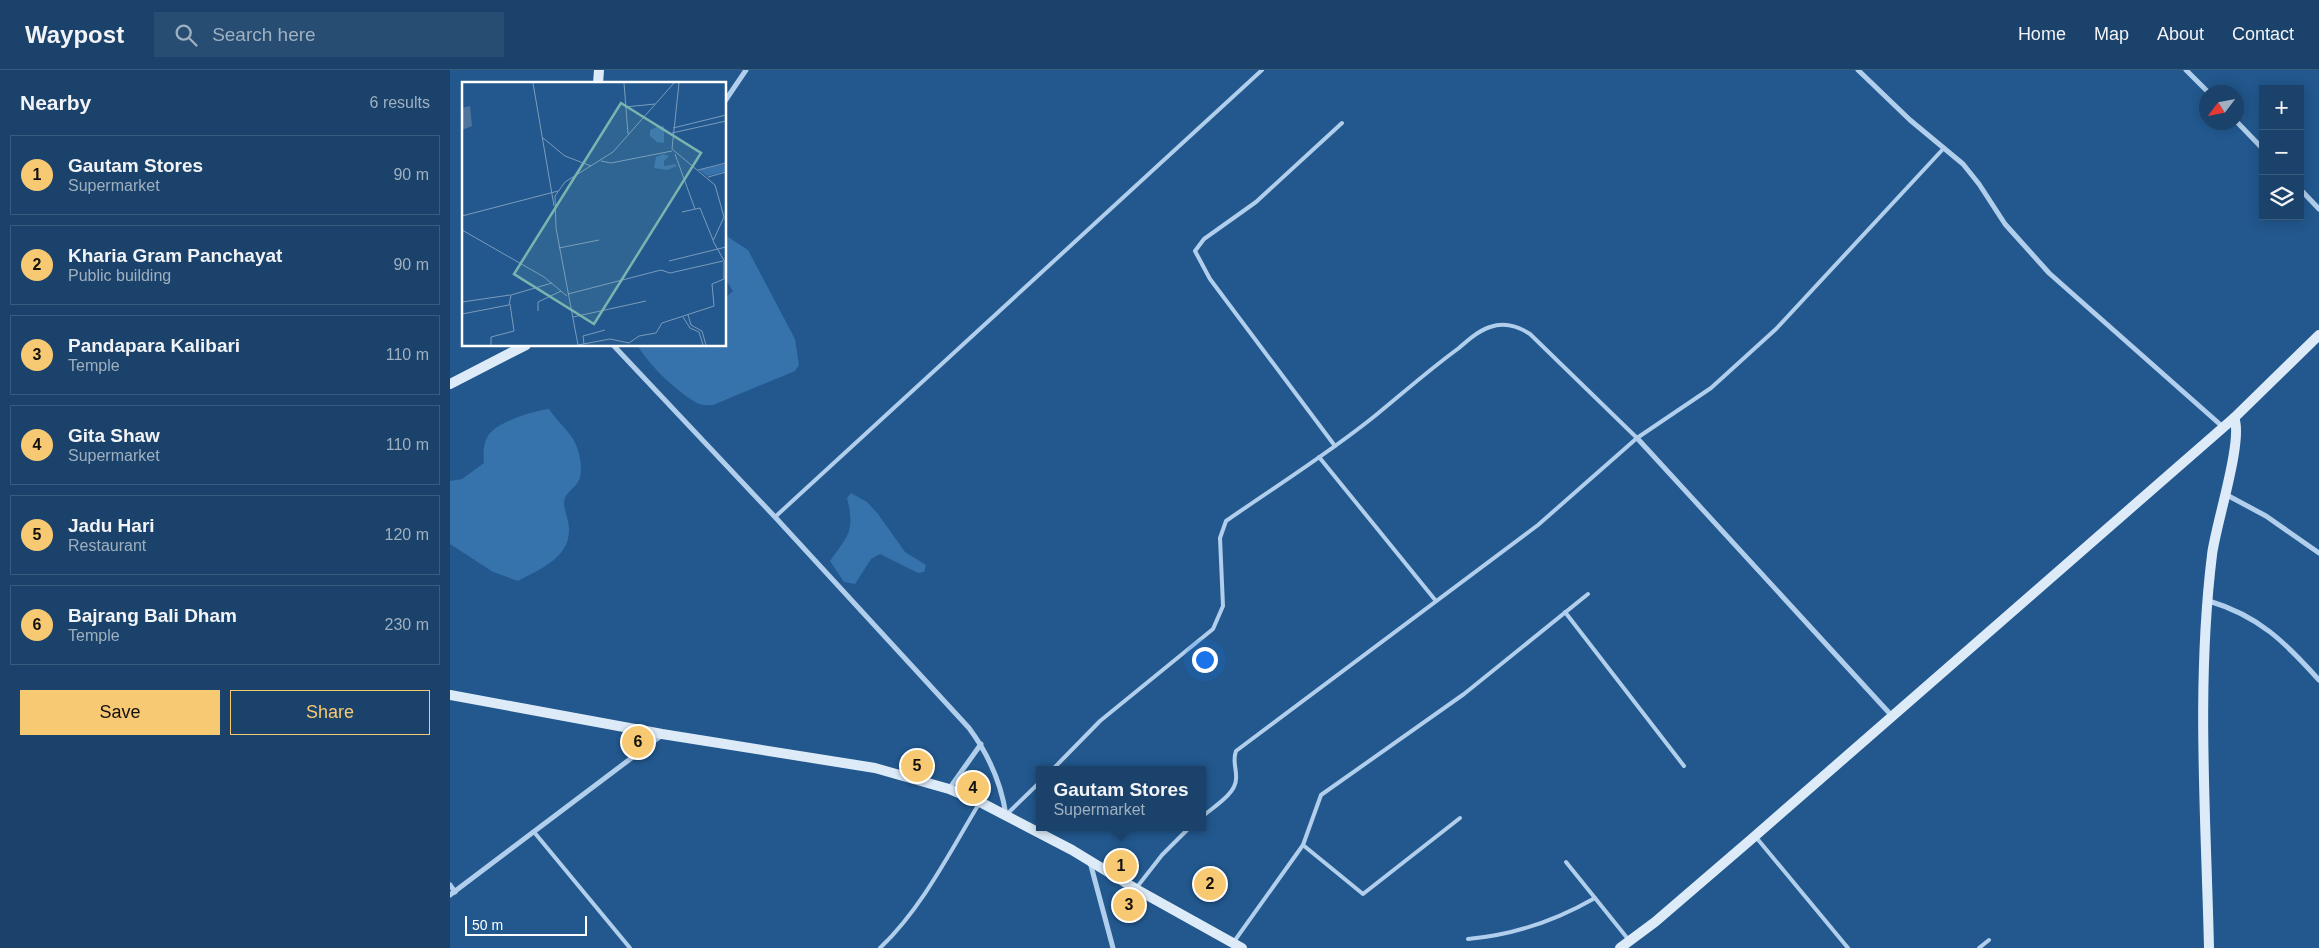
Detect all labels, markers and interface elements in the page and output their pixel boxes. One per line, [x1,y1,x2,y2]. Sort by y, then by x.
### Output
search box [154,12,504,57]
text: Waypost [25,21,124,48]
icon: search [172,21,200,49]
text: Search here [212,24,316,45]
text: Home [2018,24,2066,44]
text: Map [2094,24,2129,44]
text: About [2157,24,2204,44]
text: Contact [2232,24,2294,44]
inset map [462,82,726,346]
north arrow [2199,85,2244,130]
map controls [2259,85,2304,220]
button: + [2259,85,2304,130]
text: Nearby [20,91,91,114]
text: 6 results [370,94,430,111]
button: − [2259,130,2304,175]
text: Gautam Stores [68,155,203,176]
text: 1 [33,166,41,183]
text: 90 m [393,166,429,183]
button: layers [2259,175,2304,220]
text: Supermarket [68,177,160,194]
text: Kharia Gram Panchayat [68,245,282,266]
text: 2 [33,256,41,273]
text: 90 m [393,256,429,273]
text: Public building [68,267,171,284]
text: Pandapara Kalibari [68,335,240,356]
text: 3 [33,346,41,363]
text: 110 m [386,346,429,363]
text: Temple [68,357,120,374]
text: Gita Shaw [68,425,160,446]
text: 4 [33,436,41,453]
text: 110 m [386,436,429,453]
text: Supermarket [68,447,160,464]
text: Jadu Hari [68,515,155,536]
text: 5 [33,526,41,543]
text: 120 m [385,526,429,543]
text: Restaurant [68,537,146,554]
text: Bajrang Bali Dham [68,605,237,626]
text: 6 [33,616,41,633]
text: 230 m [385,616,429,633]
text: Temple [68,627,120,644]
your location [1192,647,1218,673]
button: Save [20,690,220,735]
button: Share [230,690,430,735]
pin: 6 [622,723,654,761]
pin: 5 [901,747,933,785]
popup [1036,766,1206,831]
pin: 4 [957,769,989,807]
text: Gautam Stores [1053,779,1189,800]
text: Supermarket [1053,801,1145,818]
pin: 1 [1105,847,1137,885]
pin: 2 [1194,865,1226,903]
pin: 3 [1113,886,1145,924]
scale bar [465,913,588,936]
text: 50 m [472,917,503,933]

